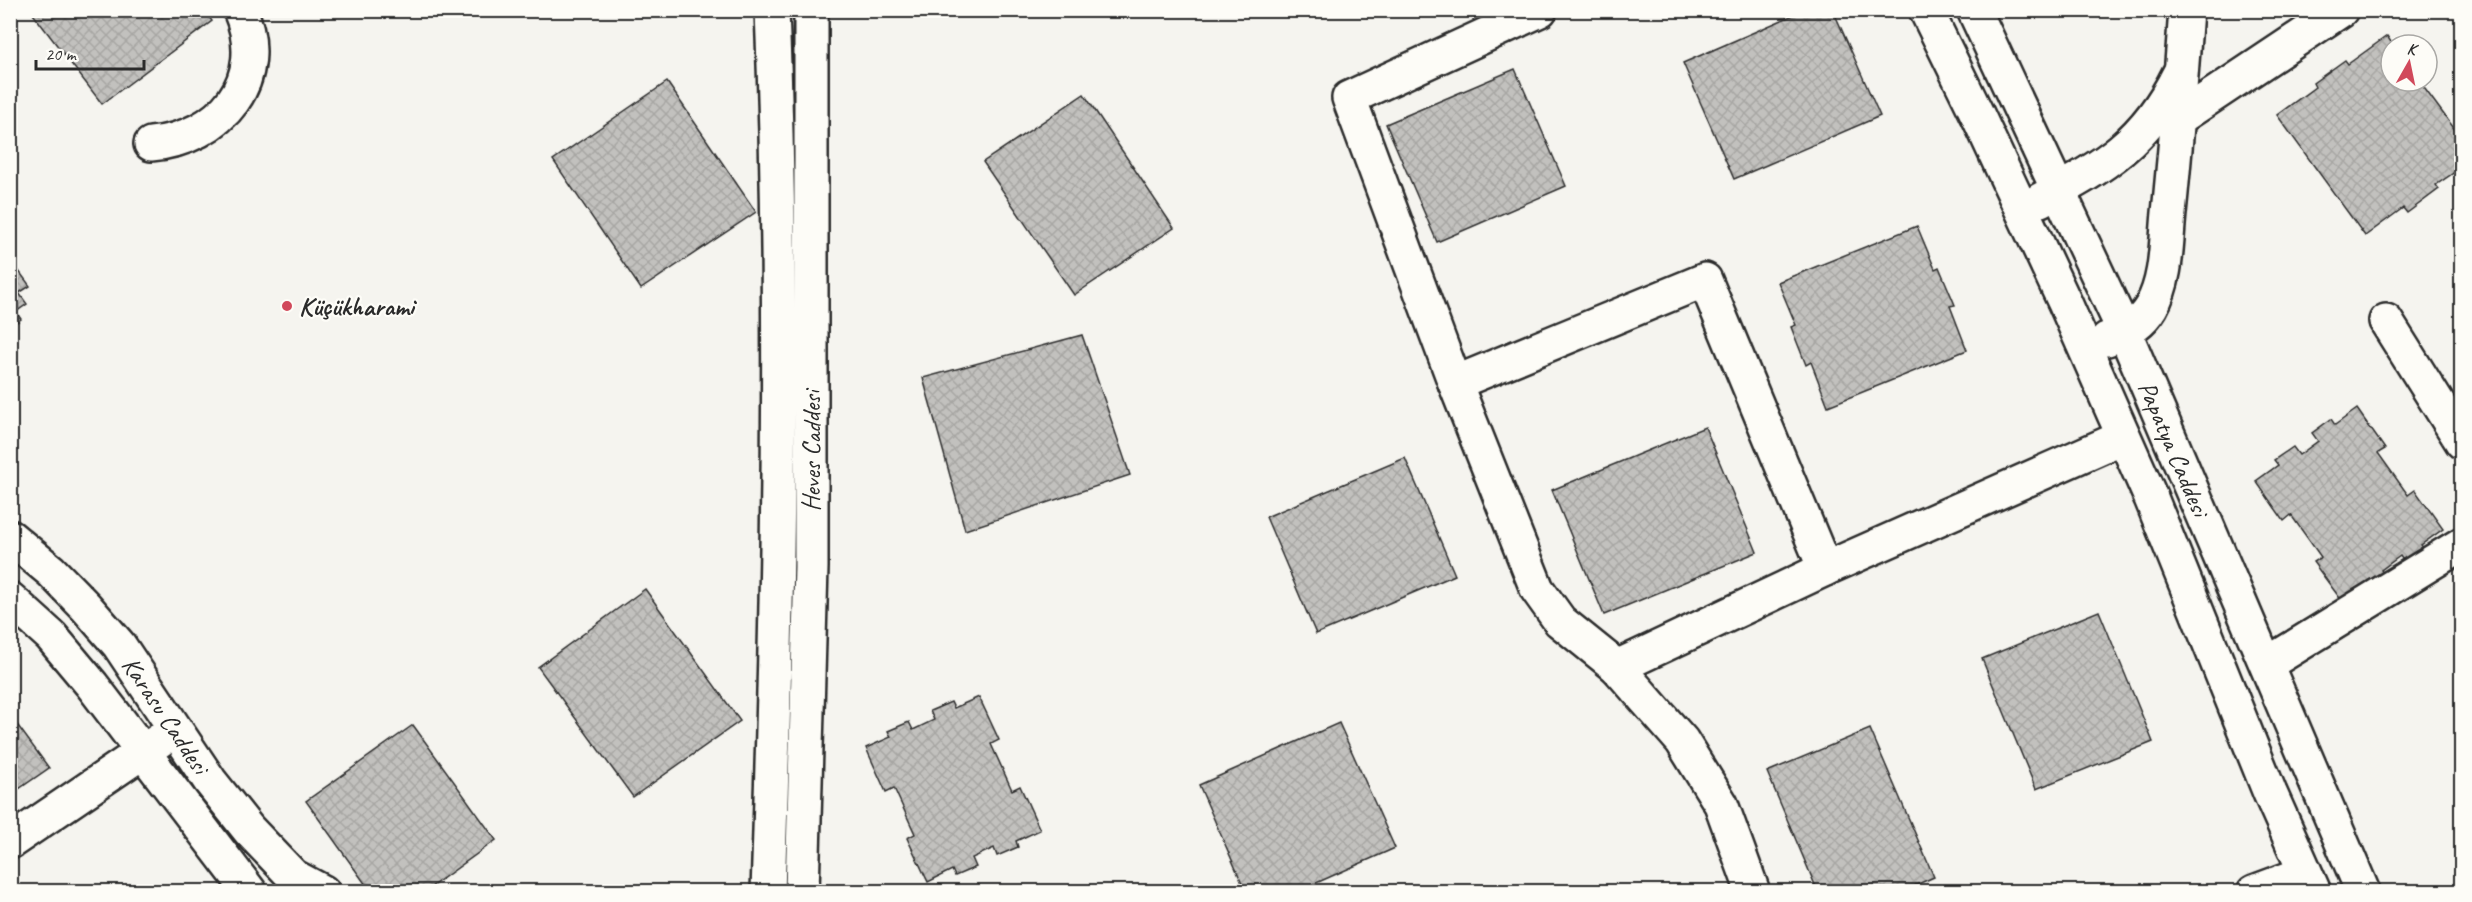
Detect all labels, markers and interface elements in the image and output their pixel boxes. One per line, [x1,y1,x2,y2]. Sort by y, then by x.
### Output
scale bar [36,33,144,71]
north arrow [2379,33,2439,93]
text: K [2406,39,2421,60]
text: 20 m [45,43,78,65]
place label: Küçükharami [299,290,418,323]
marker: Küçükharami [280,299,294,313]
street label: Papatya Caddesi [2130,376,2218,524]
street label: Heves Caddesi [795,387,828,512]
street label: Karasu Caddesi [114,650,218,783]

